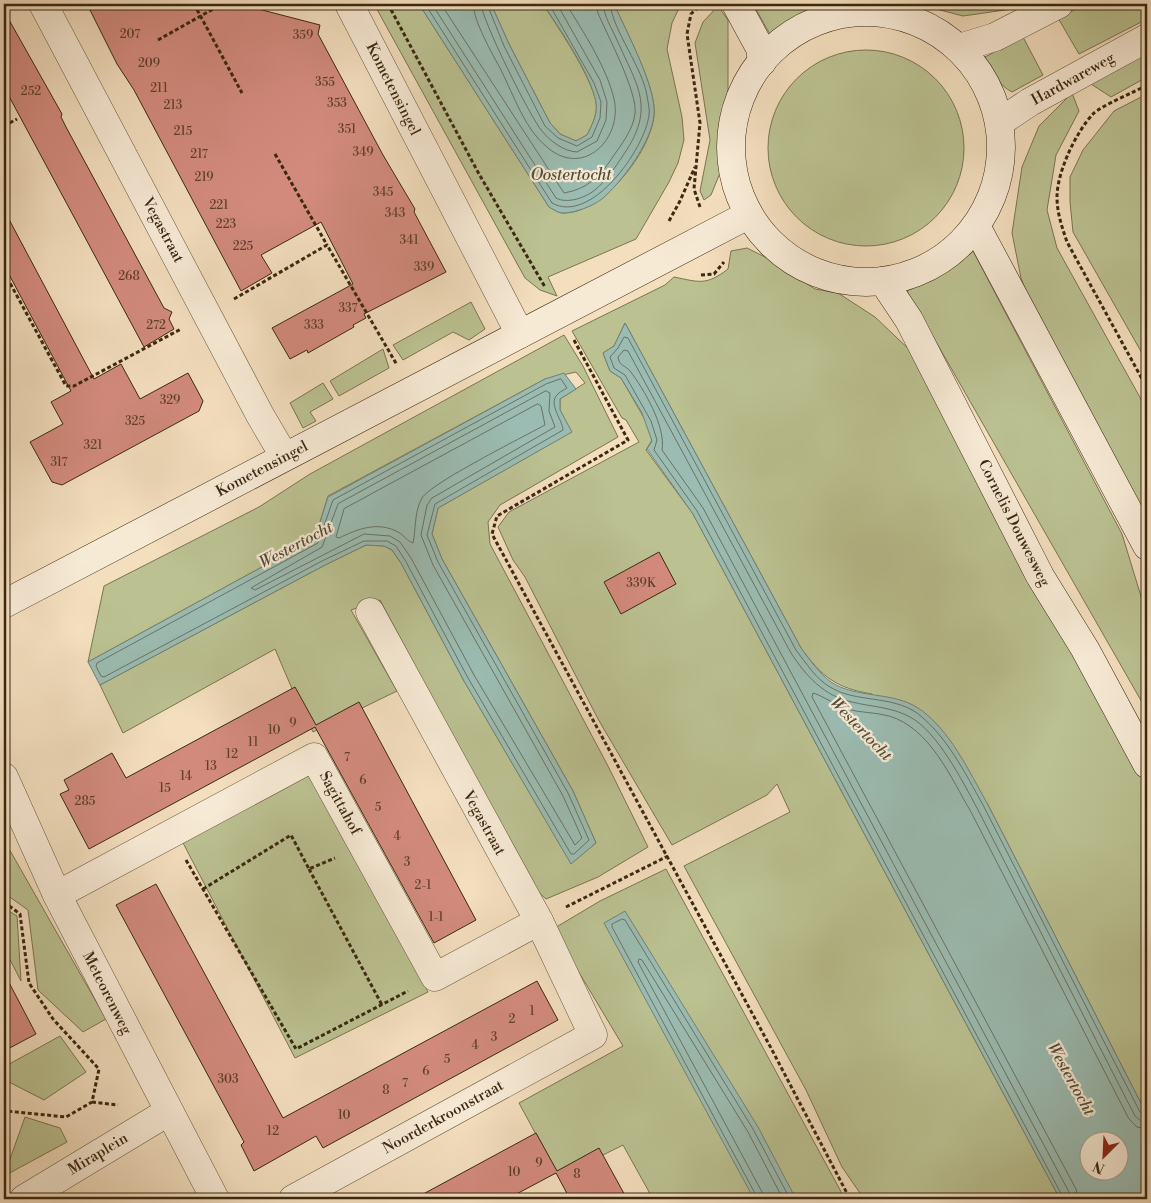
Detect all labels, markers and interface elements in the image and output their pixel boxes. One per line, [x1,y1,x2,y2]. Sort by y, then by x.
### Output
house number: 207 [120,27,140,42]
house number: 359 [293,28,313,43]
street label: Kometensingel [361,39,425,139]
street label: Hardwareweg [1028,48,1118,110]
house number: 209 [138,56,160,71]
house number: 355 [315,75,335,90]
house number: 211 [150,81,169,96]
house number: 252 [21,84,41,99]
house number: 353 [327,96,347,111]
house number: 213 [164,98,183,113]
house number: 351 [338,122,357,137]
house number: 215 [174,124,193,139]
house number: 349 [352,145,374,160]
house number: 217 [190,147,208,162]
water label: Oostertocht [530,165,612,185]
house number: 219 [195,170,214,185]
house number: 345 [373,185,394,200]
street label: Vegastraat [137,193,188,267]
house number: 221 [210,198,229,213]
house number: 343 [385,206,406,221]
house number: 223 [216,217,237,232]
house number: 341 [399,233,419,248]
house number: 225 [233,239,254,254]
house number: 339 [414,260,434,275]
house number: 268 [118,269,140,284]
house number: 337 [338,301,358,316]
house number: 272 [146,318,166,333]
house number: 333 [304,318,324,333]
house number: 329 [160,393,180,408]
house number: 325 [125,414,145,429]
street label: Kometensingel [213,436,312,501]
house number: 321 [84,438,103,453]
house number: 317 [51,455,67,470]
street label: Cornelis Douwesweg [974,456,1054,590]
water label: Westertocht [256,517,337,573]
house number: 339K [626,576,657,591]
water label: Westertocht [826,693,897,765]
house number: 9 [289,716,297,731]
house number: 10 [268,723,280,738]
house number: 11 [248,735,259,750]
house number: 12 [226,747,238,762]
house number: 7 [344,750,350,765]
house number: 13 [205,759,217,774]
street label: Sagittahof [315,768,365,839]
house number: 14 [180,769,192,784]
house number: 6 [359,773,367,788]
house number: 15 [159,781,171,796]
street label: Vegastraat [458,786,510,859]
house number: 285 [75,794,96,809]
house number: 5 [375,800,382,815]
house number: 4 [393,829,401,844]
house number: 3 [404,855,411,870]
house number: 2-1 [415,878,432,893]
house number: 1-1 [428,910,444,925]
street label: Meteorenweg [78,948,136,1038]
house number: 1 [529,1004,535,1019]
house number: 2 [509,1012,516,1027]
house number: 3 [491,1030,498,1045]
house number: 4 [471,1038,479,1053]
water label: Westertocht [1043,1039,1100,1120]
house number: 5 [444,1052,451,1067]
house number: 6 [422,1064,430,1079]
house number: 303 [217,1072,239,1087]
street label: Noorderkroonstraat [379,1076,507,1158]
house number: 7 [402,1076,408,1091]
house number: 8 [382,1083,390,1098]
house number: 10 [338,1108,350,1123]
house number: 12 [267,1124,279,1139]
street label: Miraplein [64,1129,132,1179]
north arrow [1078,1130,1128,1180]
house number: 9 [535,1156,543,1171]
text: N [1090,1156,1108,1177]
house number: 10 [508,1165,520,1180]
house number: 8 [573,1167,581,1182]

